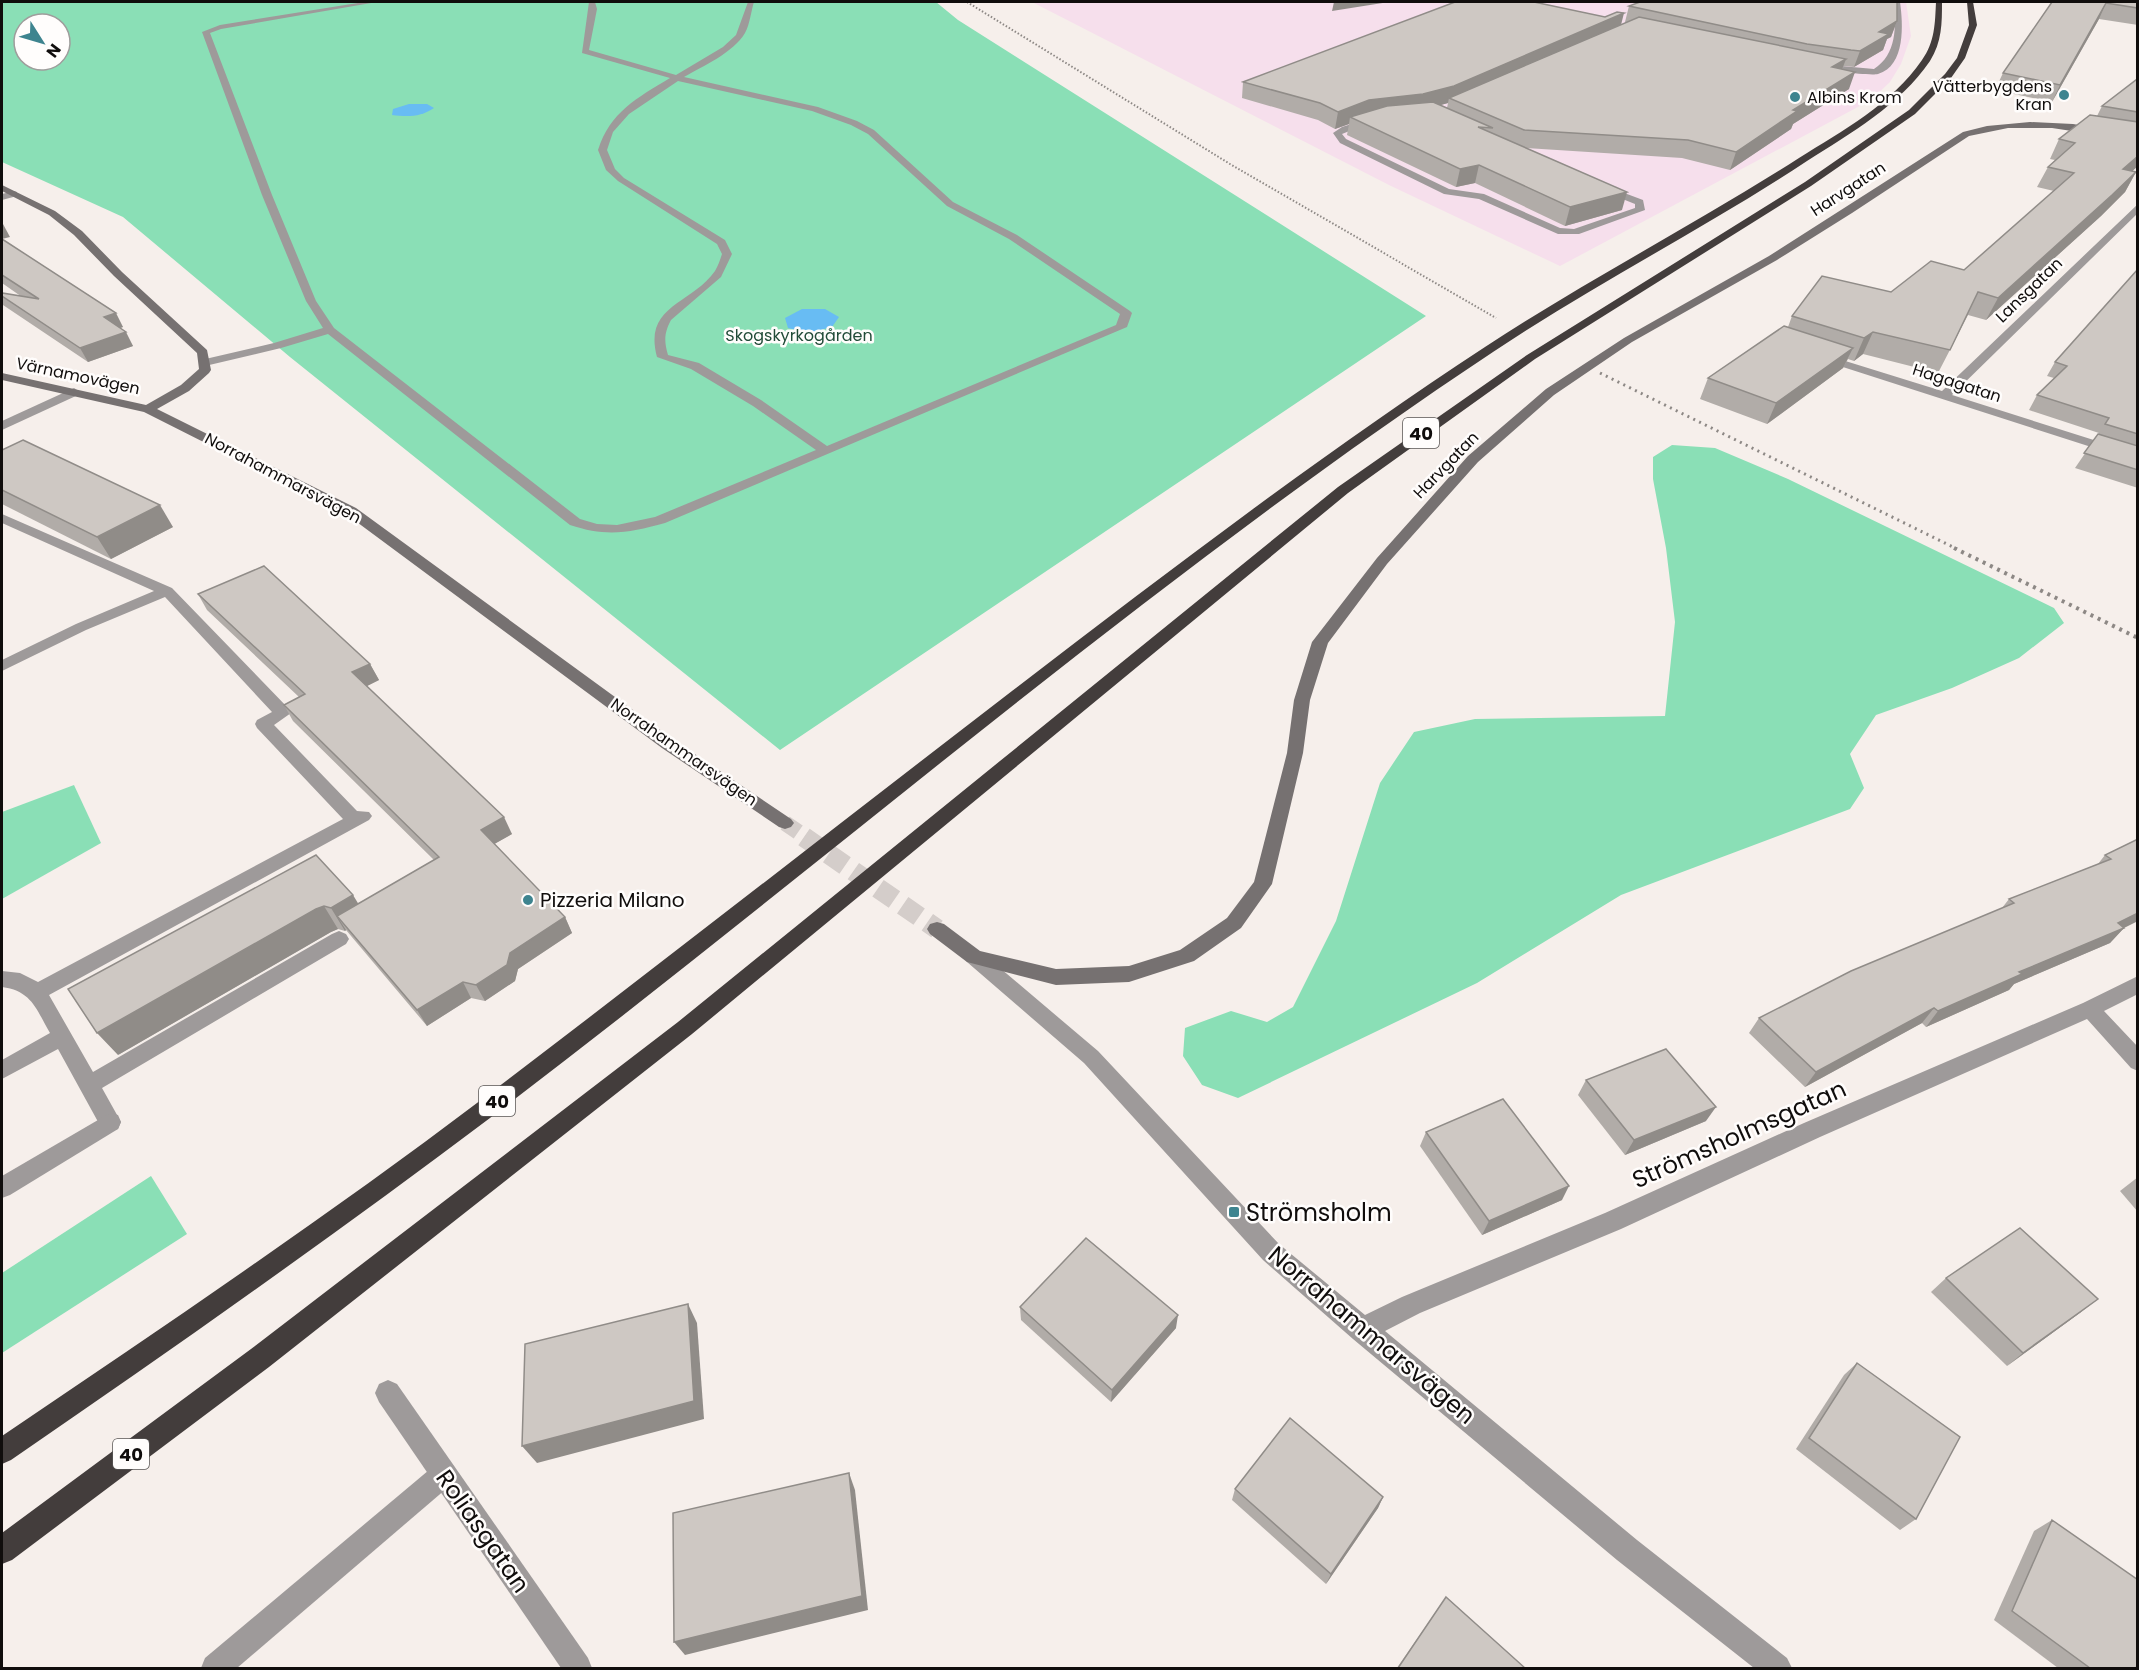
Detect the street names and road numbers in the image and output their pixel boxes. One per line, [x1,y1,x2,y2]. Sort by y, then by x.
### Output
street label: Harvgatan [1806,156,1890,222]
street label: Lansgatan [1990,252,2068,328]
street label: Värnamovägen [14,352,142,400]
street label: Hagagatan [1910,358,2004,408]
road number: 40 [1403,418,1439,448]
street label: Harvgatan [1408,426,1484,504]
street label: Norrahammarsvägen [201,427,365,529]
street label: Norrahammarsvägen [606,693,762,811]
street label: Strömsholmsgatan [1627,1072,1851,1196]
road number: 40 [479,1086,515,1116]
street label: Norrahammarsvägen [1261,1238,1483,1432]
road number: 40 [113,1439,149,1469]
street label: Roliasgatan [428,1463,538,1599]

